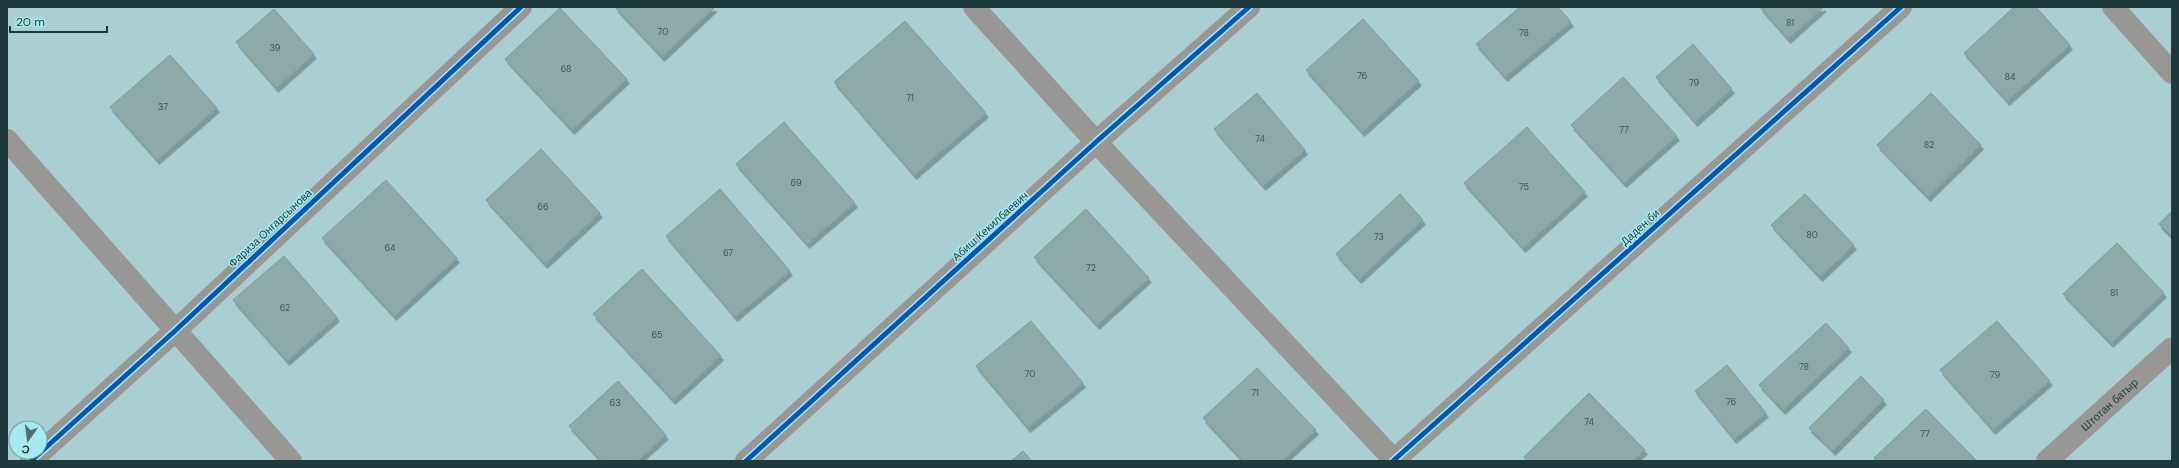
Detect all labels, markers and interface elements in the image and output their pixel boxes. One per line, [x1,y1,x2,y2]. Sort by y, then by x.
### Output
scale bar [10,8,107,34]
text: 20 m [16,14,45,30]
house number: 81 [1786,17,1794,29]
house number: 70 [658,26,668,38]
house number: 78 [1519,27,1529,39]
house number: 39 [270,42,281,54]
house number: 68 [560,63,572,75]
house number: 76 [1357,70,1367,82]
house number: 84 [2005,71,2016,83]
house number: 79 [1689,77,1699,89]
house number: 71 [906,92,914,104]
house number: 37 [158,101,168,113]
house number: 77 [1619,124,1629,136]
house number: 74 [1255,133,1265,145]
house number: 82 [1924,139,1934,151]
house number: 69 [790,177,802,189]
house number: 75 [1519,181,1529,193]
street label: Фариза Онгарсынова [225,185,315,270]
street label: Абиш Кекилбаевич [949,188,1031,264]
house number: 66 [537,201,549,213]
street label: Даден би [1618,206,1662,248]
house number: 80 [1806,229,1818,241]
house number: 73 [1374,231,1384,243]
house number: 64 [384,242,396,254]
house number: 67 [723,247,733,259]
house number: 72 [1086,262,1096,274]
house number: 81 [2110,287,2118,299]
house number: 62 [280,302,290,314]
house number: 65 [652,329,662,341]
house number: 78 [1799,361,1809,373]
house number: 70 [1025,368,1035,380]
house number: 79 [1990,369,2000,381]
street label: Штотан батыр [2078,375,2141,434]
house number: 71 [1251,387,1259,399]
house number: 76 [1726,396,1736,408]
house number: 63 [610,397,620,409]
house number: 74 [1584,416,1594,428]
north arrow [8,420,48,460]
house number: 77 [1920,428,1930,440]
text: С [20,442,31,457]

